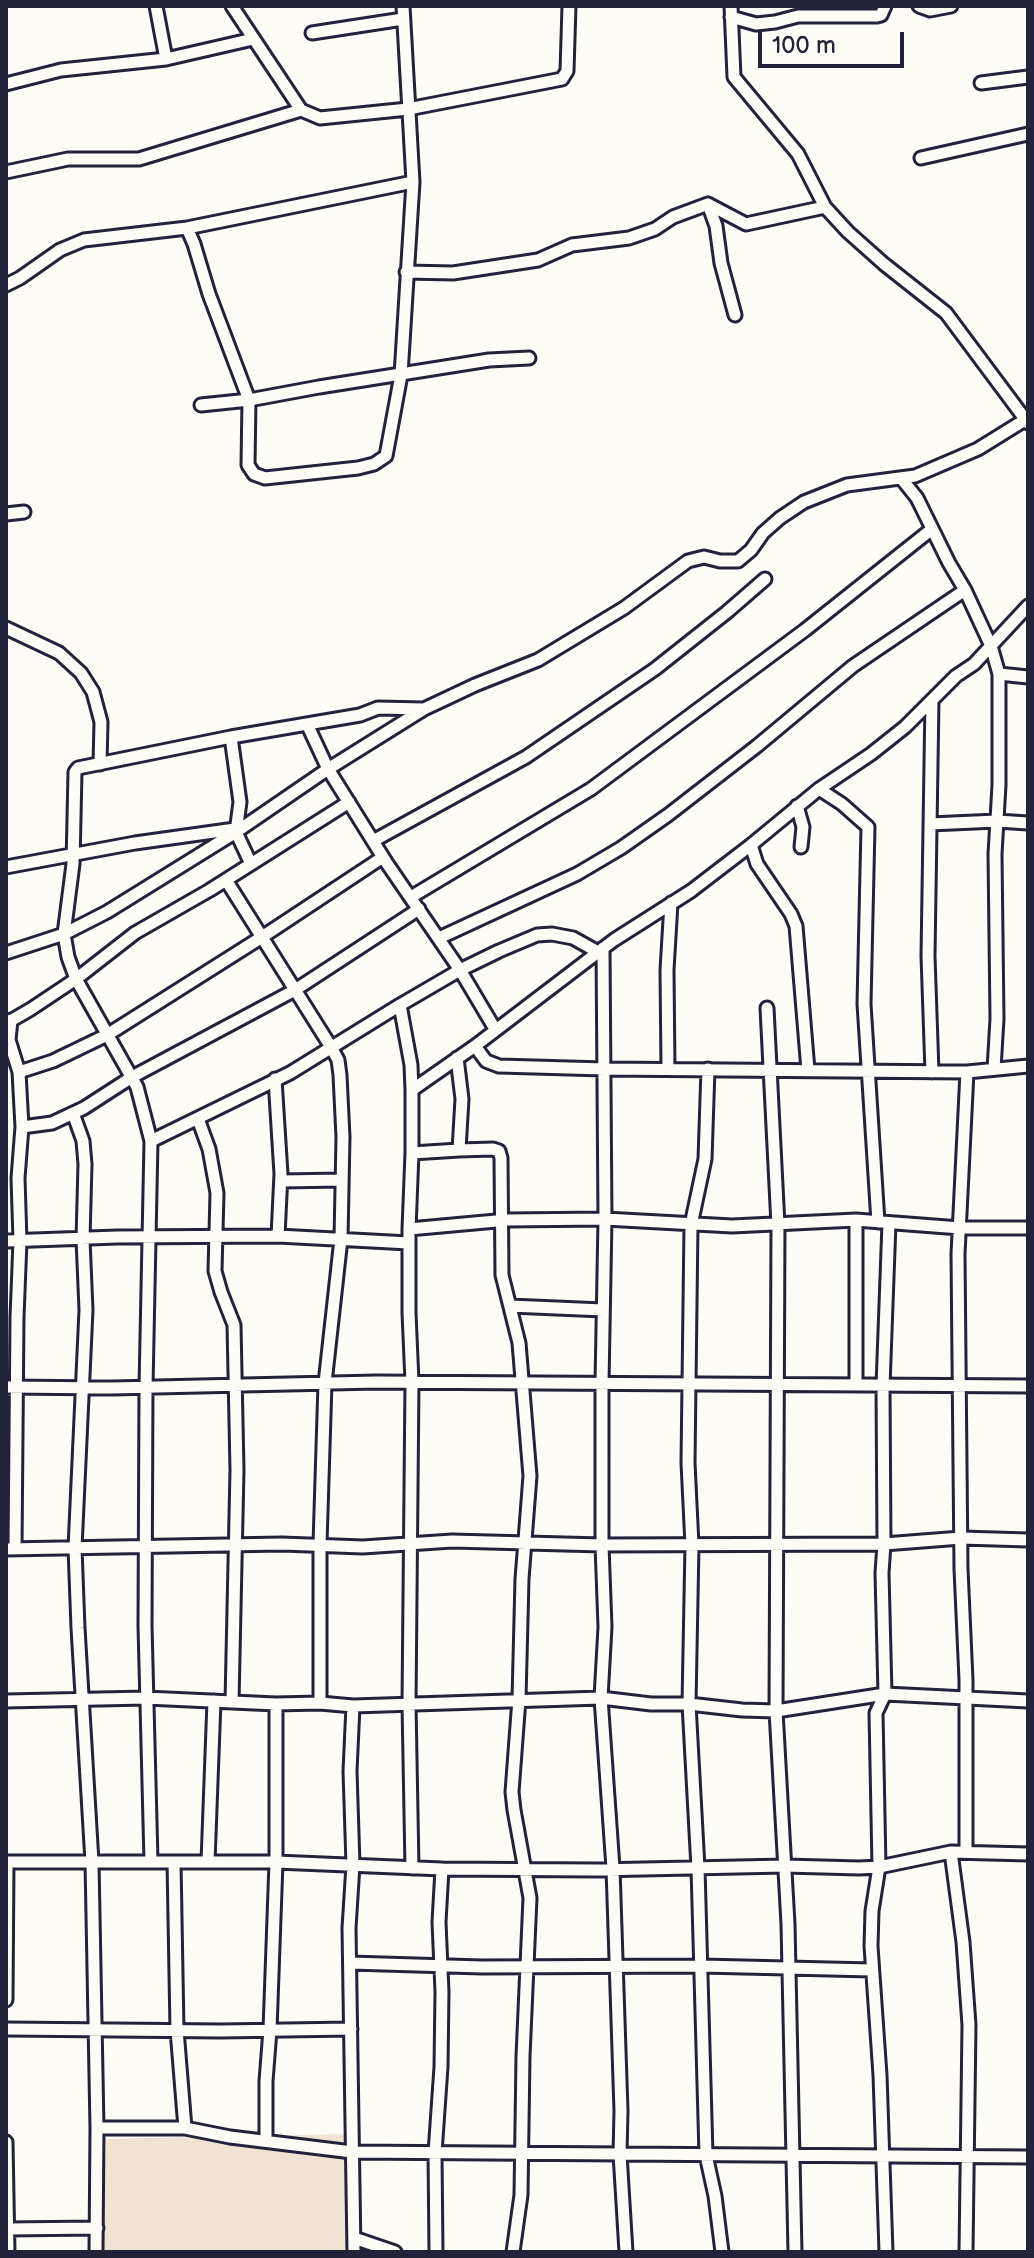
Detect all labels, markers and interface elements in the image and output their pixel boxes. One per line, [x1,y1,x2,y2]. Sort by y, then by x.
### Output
scale bar [762,16,908,66]
text: 100 m [772,31,836,60]

